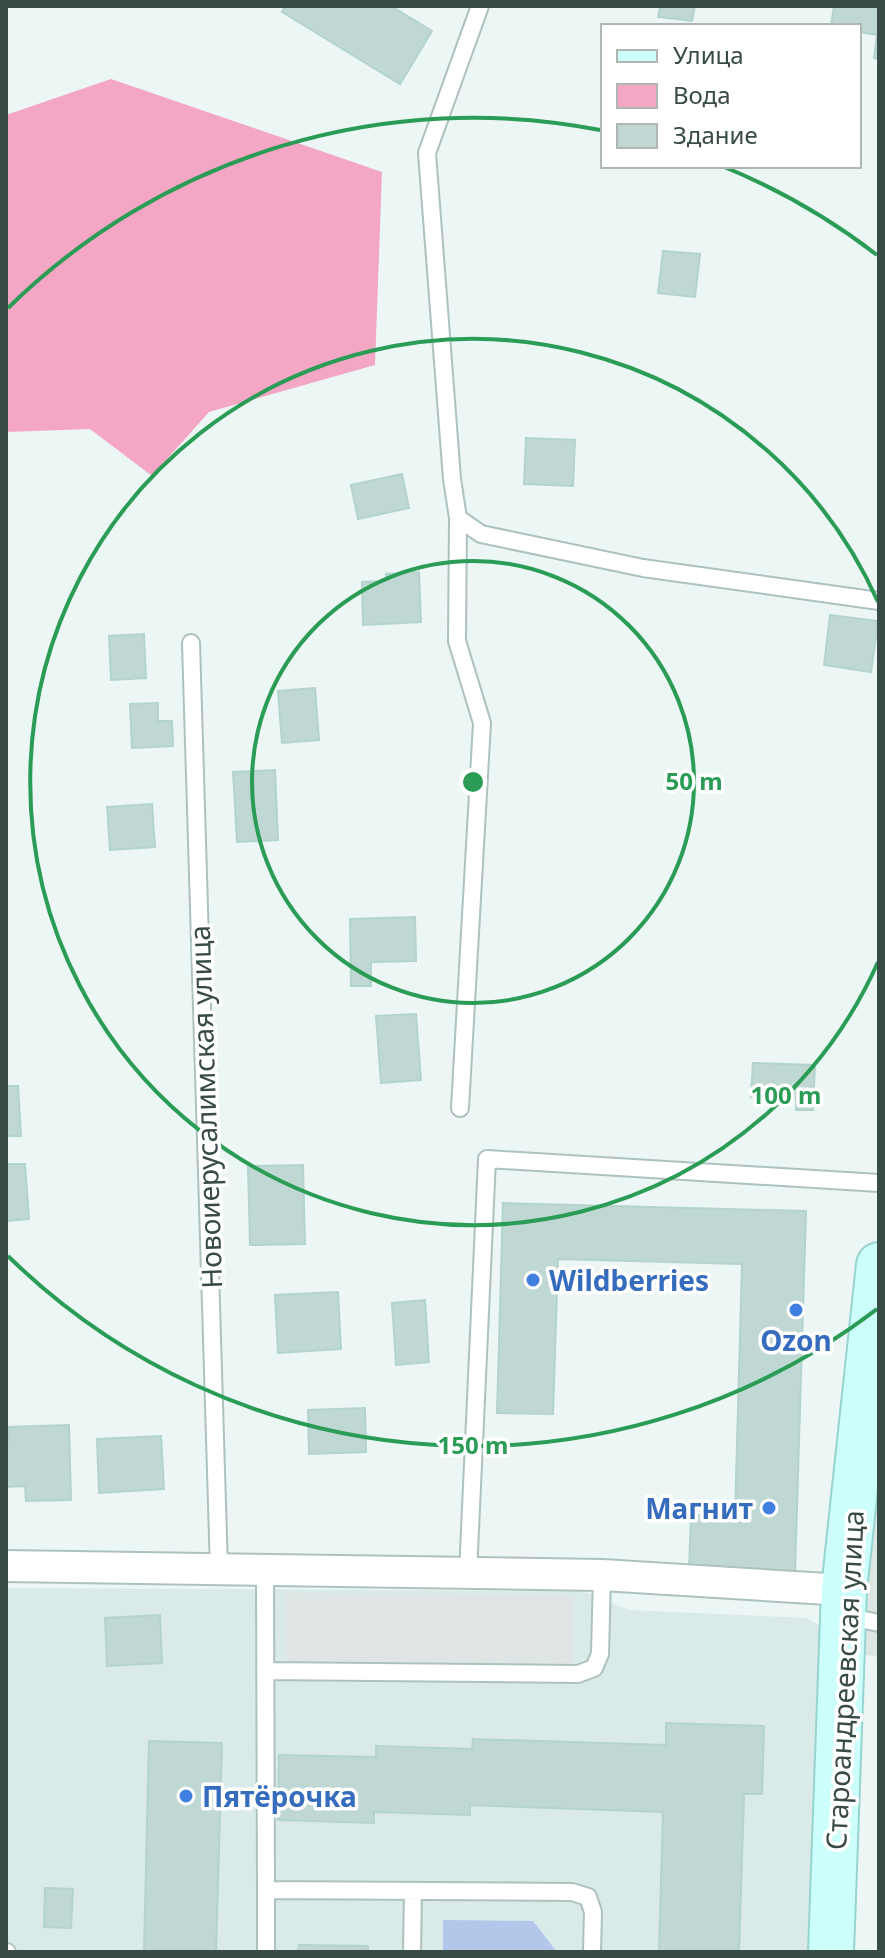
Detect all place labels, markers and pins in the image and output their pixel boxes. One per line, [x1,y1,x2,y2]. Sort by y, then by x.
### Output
centre of rings [459,768,487,796]
place label: Wildberries [549,1261,709,1299]
marker: Wildberries [524,1271,542,1289]
marker: Ozon [787,1301,805,1319]
place label: Ozon [760,1321,832,1359]
place label: Магнит [645,1489,753,1527]
marker: Магнит [760,1499,778,1517]
place label: Пятёрочка [202,1777,357,1815]
marker: Пятёрочка [177,1787,195,1805]

